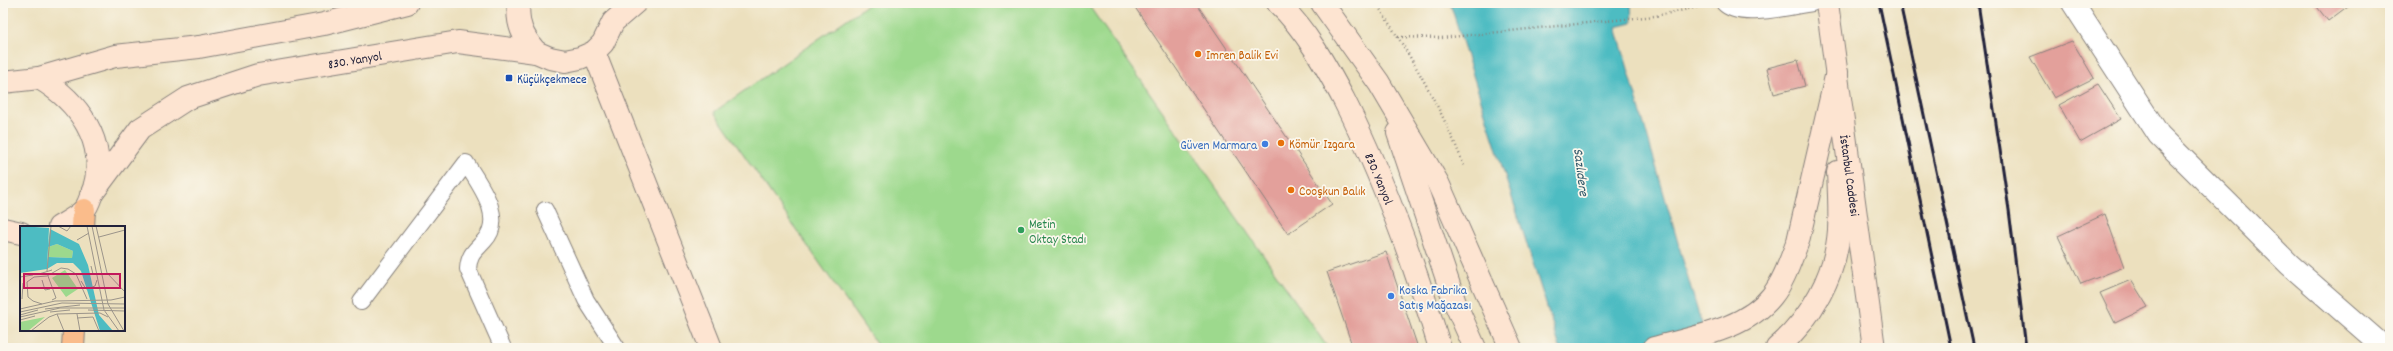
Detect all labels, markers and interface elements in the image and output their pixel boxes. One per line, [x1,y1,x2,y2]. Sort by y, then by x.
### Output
place label: Imren Balik Evi [1206,47,1279,66]
street label: 830. Yanyol [327,48,383,75]
marker: Imren Balik Evi [1193,49,1203,59]
place label: Küçükçekmece [517,71,587,90]
marker: Küçükçekmece [504,73,514,83]
street label: İstanbul Caddesi [1833,134,1863,218]
place label: Kömür Izgara [1289,136,1356,155]
place label: Güven Marmara [1180,137,1258,156]
marker: Kömür Izgara [1276,138,1286,148]
marker: Güven Marmara [1260,139,1270,149]
water label: Sazlıdere [1567,147,1593,198]
street label: 830. Yanyol [1358,151,1397,208]
place label: Cooşkun Balık [1299,183,1366,202]
marker: Cooşkun Balık [1286,185,1296,195]
place label: Metin Oktay Stadı [1029,216,1086,250]
marker: Metin Oktay Stadı [1016,225,1026,235]
inset map [20,226,125,331]
place label: Koska Fabrika Satış Mağazası [1399,282,1471,316]
marker: Koska Fabrika Satış Mağazası [1386,291,1396,301]

